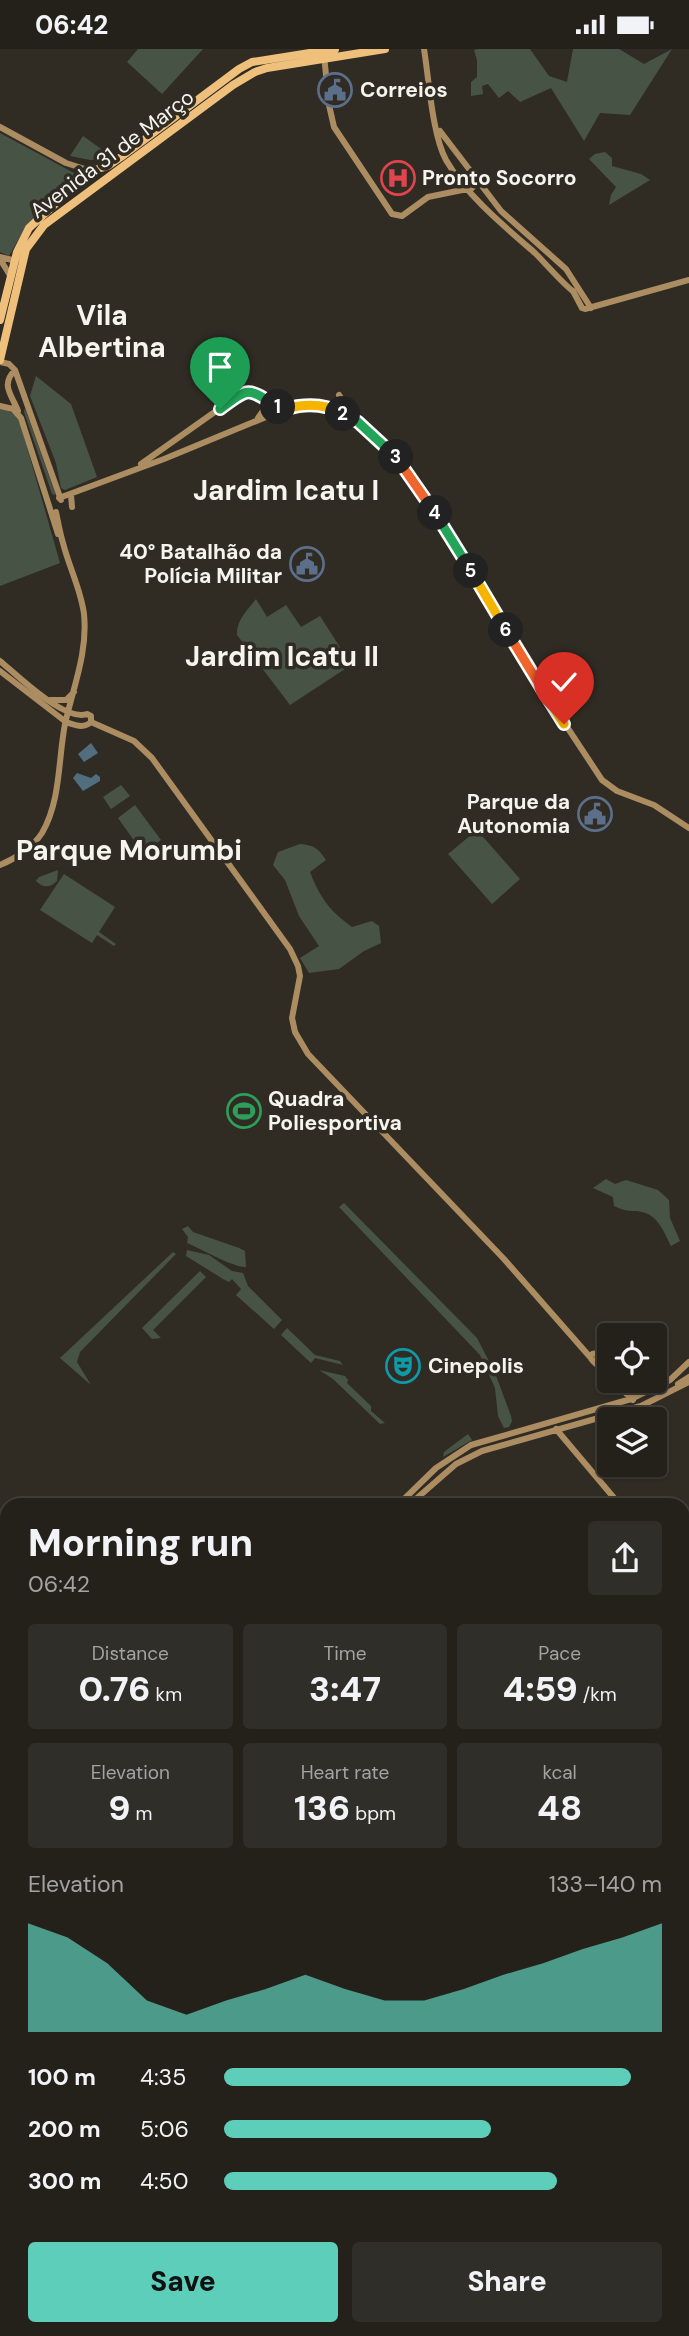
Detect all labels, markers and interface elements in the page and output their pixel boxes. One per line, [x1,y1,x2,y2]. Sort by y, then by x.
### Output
text: 06:42 [35,8,108,42]
public building icon: Correios [316,71,354,109]
place label: Correios [360,76,448,104]
street label: Avenida 31 de Março [24,83,200,225]
hospital icon: Pronto Socorro [379,159,417,197]
place label: Pronto Socorro [422,164,577,192]
district label: Vila Albertina [38,297,166,366]
pin [190,337,250,409]
icon: arrive [201,348,239,386]
pin: 1 [260,389,296,425]
text: 1 [274,394,281,419]
pin: 2 [326,397,360,431]
text: 2 [337,401,348,426]
pin: 3 [378,439,414,475]
text: 3 [390,444,401,469]
district label: Jardim Icatu I [193,472,379,509]
pin: 4 [418,496,452,531]
text: 4 [428,500,441,525]
place label: 40° Batalhão da Polícia Militar [119,538,282,590]
public building icon: 40° Batalhão da Polícia Militar [288,545,326,583]
pin: 5 [454,553,489,589]
text: 5 [465,558,476,583]
pin: 6 [489,613,524,647]
text: 6 [499,617,512,642]
district label: Jardim Icatu II [185,638,379,675]
pin [534,652,594,724]
icon: check [545,663,583,701]
place label: Parque da Autonomia [457,788,570,840]
public building icon: Parque da Autonomia [576,795,614,833]
district label: Parque Morumbi [16,832,242,869]
place label: Quadra Poliesportiva [268,1085,402,1137]
sports icon: Quadra Poliesportiva [225,1092,263,1130]
map controls [597,1323,667,1477]
button: locate [597,1323,667,1393]
theatre icon: Cinepolis [384,1347,422,1385]
place label: Cinepolis [428,1352,524,1380]
button: layers [597,1407,667,1477]
text: Morning run [28,1518,253,1568]
button: share [588,1521,662,1595]
text: 06:42 [28,1569,90,1599]
text: Distance [92,1641,169,1666]
text: Time [324,1641,366,1666]
text: Pace [538,1641,581,1666]
text: 0.76 [79,1666,151,1712]
text: 3:47 [309,1666,381,1712]
text: 4:59 [503,1666,578,1712]
text: km [151,1682,182,1707]
text: /km [578,1682,617,1707]
text: Elevation [91,1760,170,1785]
text: Heart rate [301,1760,389,1785]
text: kcal [542,1760,577,1785]
text: 9 [108,1785,130,1831]
text: 136 [294,1785,350,1831]
text: 48 [537,1785,582,1831]
text: m [130,1801,152,1826]
text: bpm [350,1801,396,1826]
text: Elevation [28,1869,124,1899]
text: 133–140 m [549,1869,662,1899]
text: 100 m [28,2062,96,2092]
text: 4:35 [140,2062,186,2092]
text: 200 m [28,2114,101,2144]
text: 5:06 [140,2114,189,2144]
text: 300 m [28,2166,101,2196]
text: 4:50 [140,2166,188,2196]
button: Save [28,2242,338,2322]
button: Share [352,2242,662,2322]

